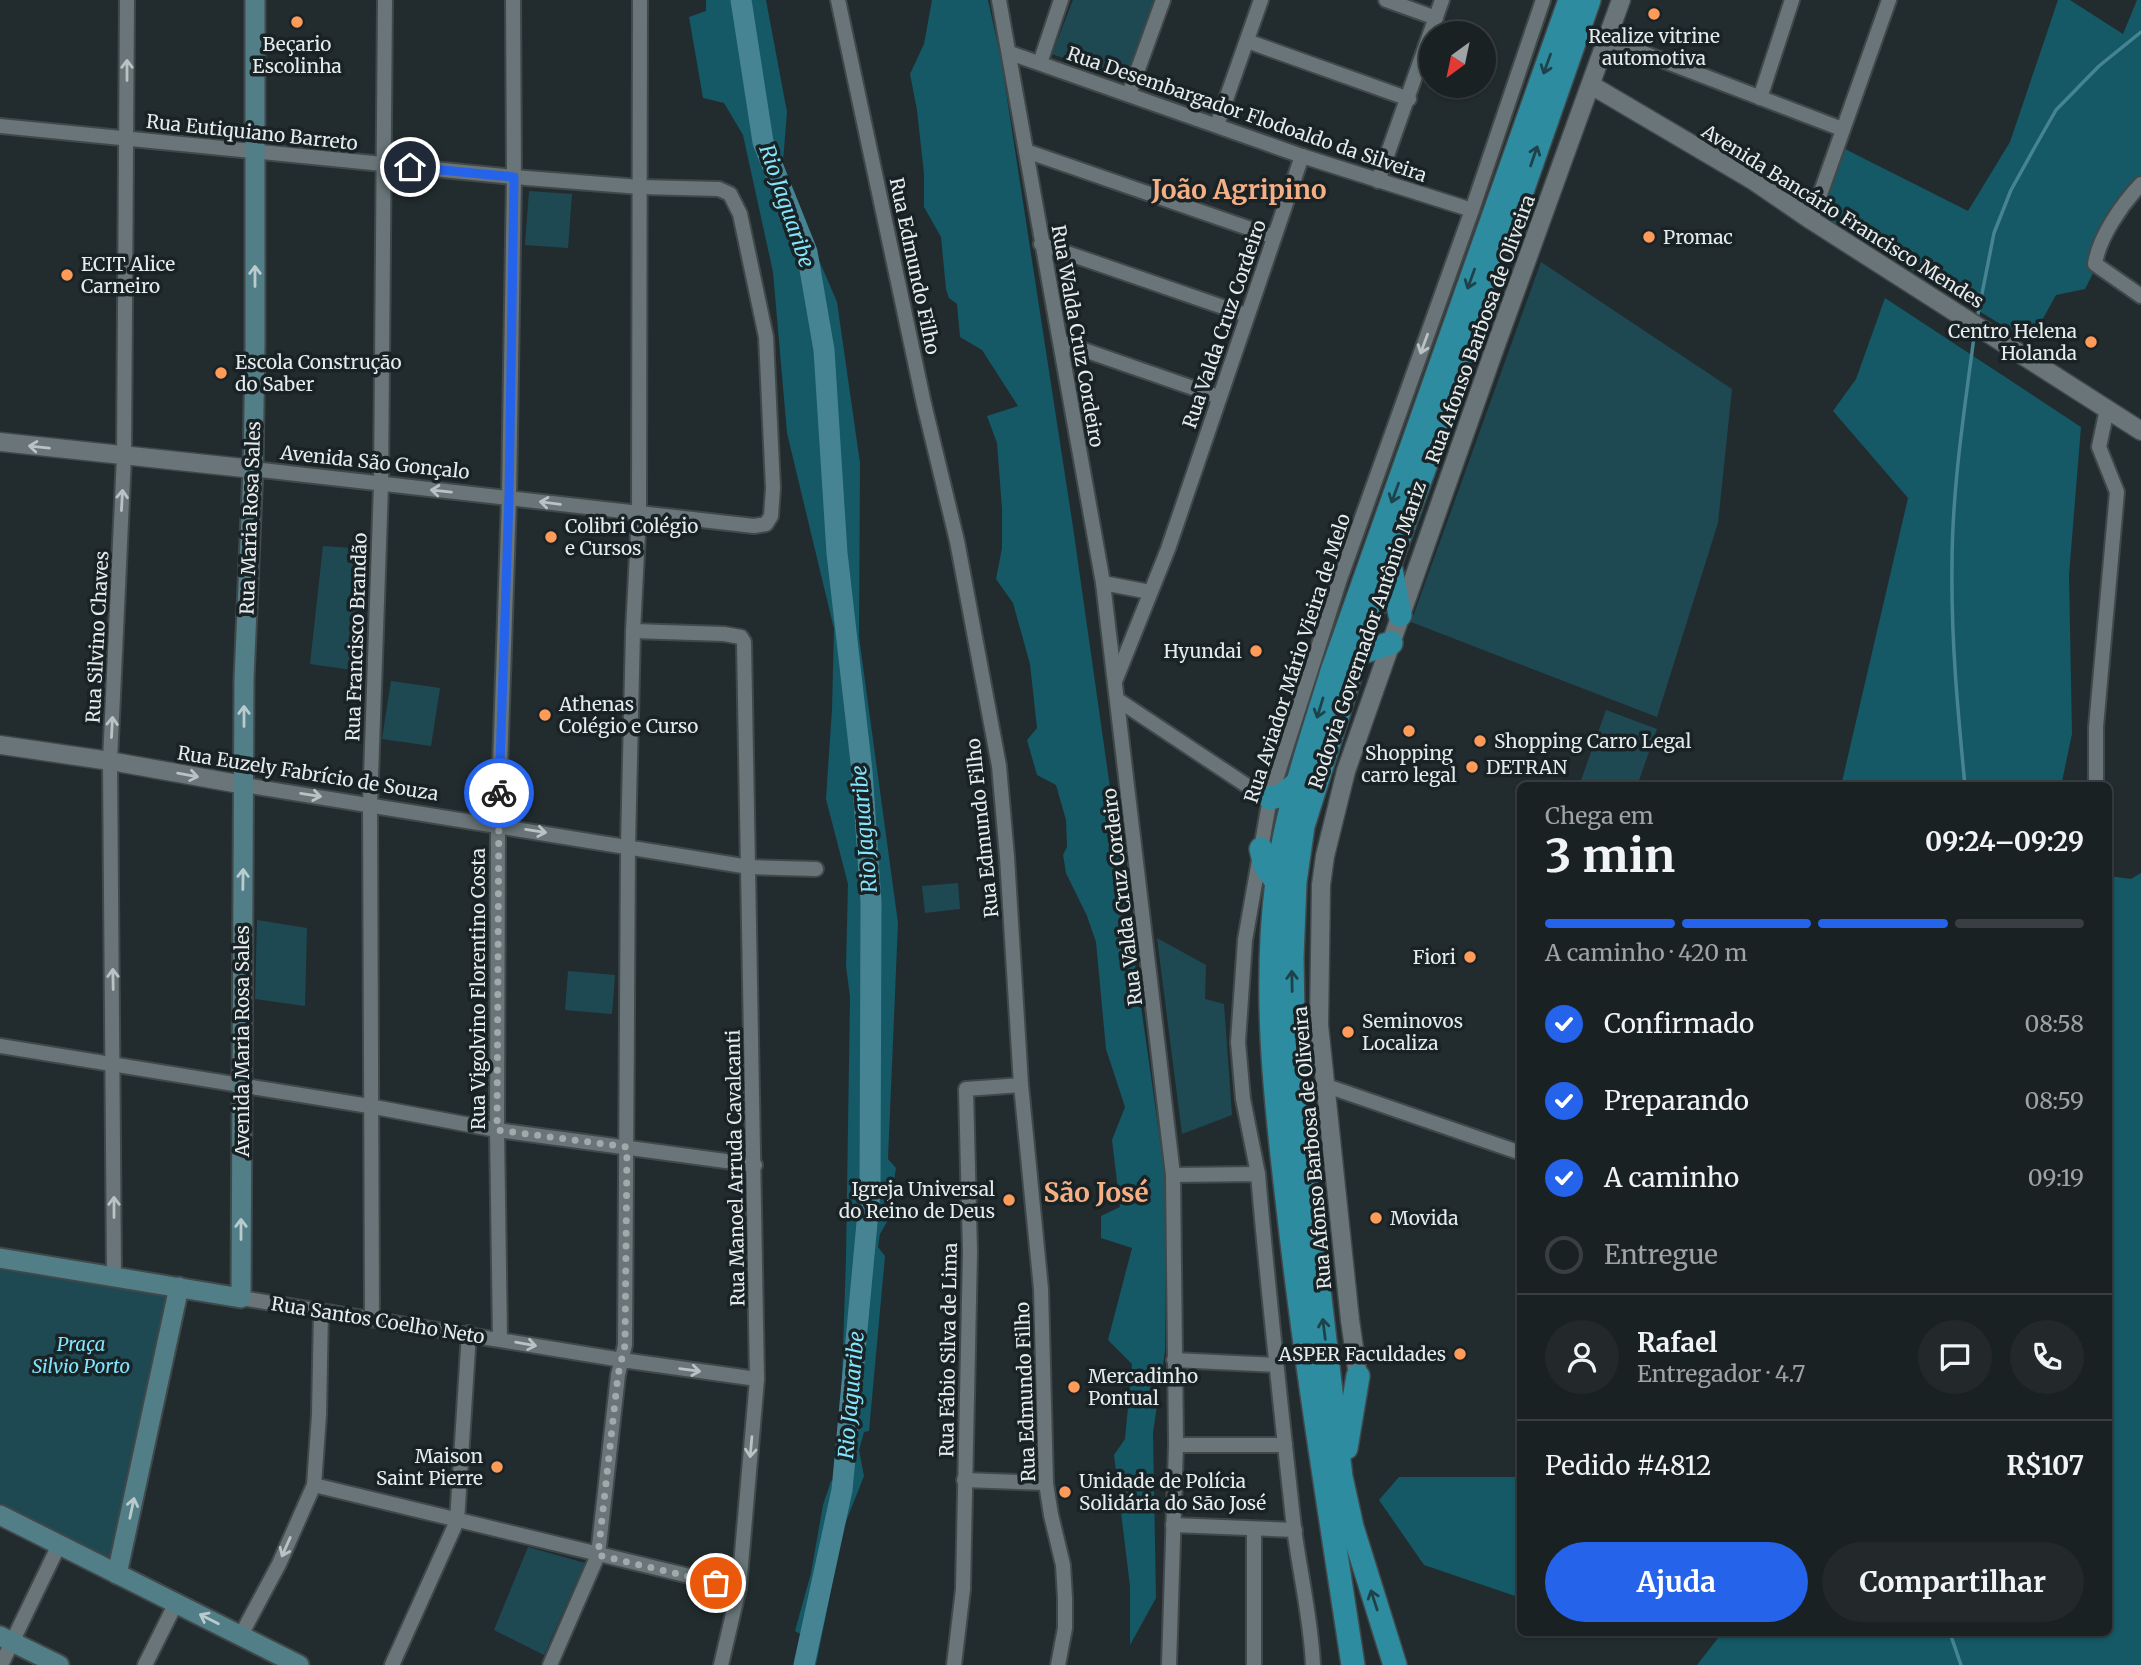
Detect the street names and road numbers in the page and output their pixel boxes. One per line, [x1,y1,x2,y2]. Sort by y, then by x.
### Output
street label: Rua Desembargador Flodoaldo da Silveira [1064,41,1430,187]
street label: Rua Eutiquiano Barreto [145,109,359,155]
street label: Avenida Bancário Francisco Mendes [1697,118,1988,313]
street label: Rua Edmundo Filho [885,175,945,357]
street label: Rua Afonso Barbosa de Oliveira [1420,191,1540,467]
street label: Rua Valda Cruz Cordeiro [1177,217,1271,431]
street label: Rua Walda Cruz Cordeiro [1047,223,1109,449]
street label: Rua Maria Rosa Sales [235,421,265,615]
street label: Avenida São Gonçalo [278,440,471,484]
street label: Rodovia Governador Antônio Mariz [1303,478,1431,792]
street label: Rua Aviador Mário Vieira de Melo [1239,510,1355,806]
street label: Rua Francisco Brandão [340,532,372,742]
street label: Rua Silvino Chaves [81,550,113,724]
street label: Rua Edmundo Filho [961,737,1003,919]
street label: Rua Euzely Fabrício de Souza [176,740,440,806]
street label: Rua Valda Cruz Cordeiro [1097,787,1147,1007]
street label: Rua Vigolvino Florentino Costa [466,848,490,1130]
street label: Avenida Maria Rosa Sales [230,925,254,1158]
street label: Rua Afonso Barbosa de Oliveira [1288,1005,1336,1291]
street label: Rua Manoel Arruda Cavalcanti [721,1029,749,1307]
street label: Rua Fábio Silva de Lima [934,1243,962,1457]
street label: Rua Santos Coelho Neto [270,1291,486,1349]
street label: Rua Edmundo Filho [1010,1301,1040,1483]

